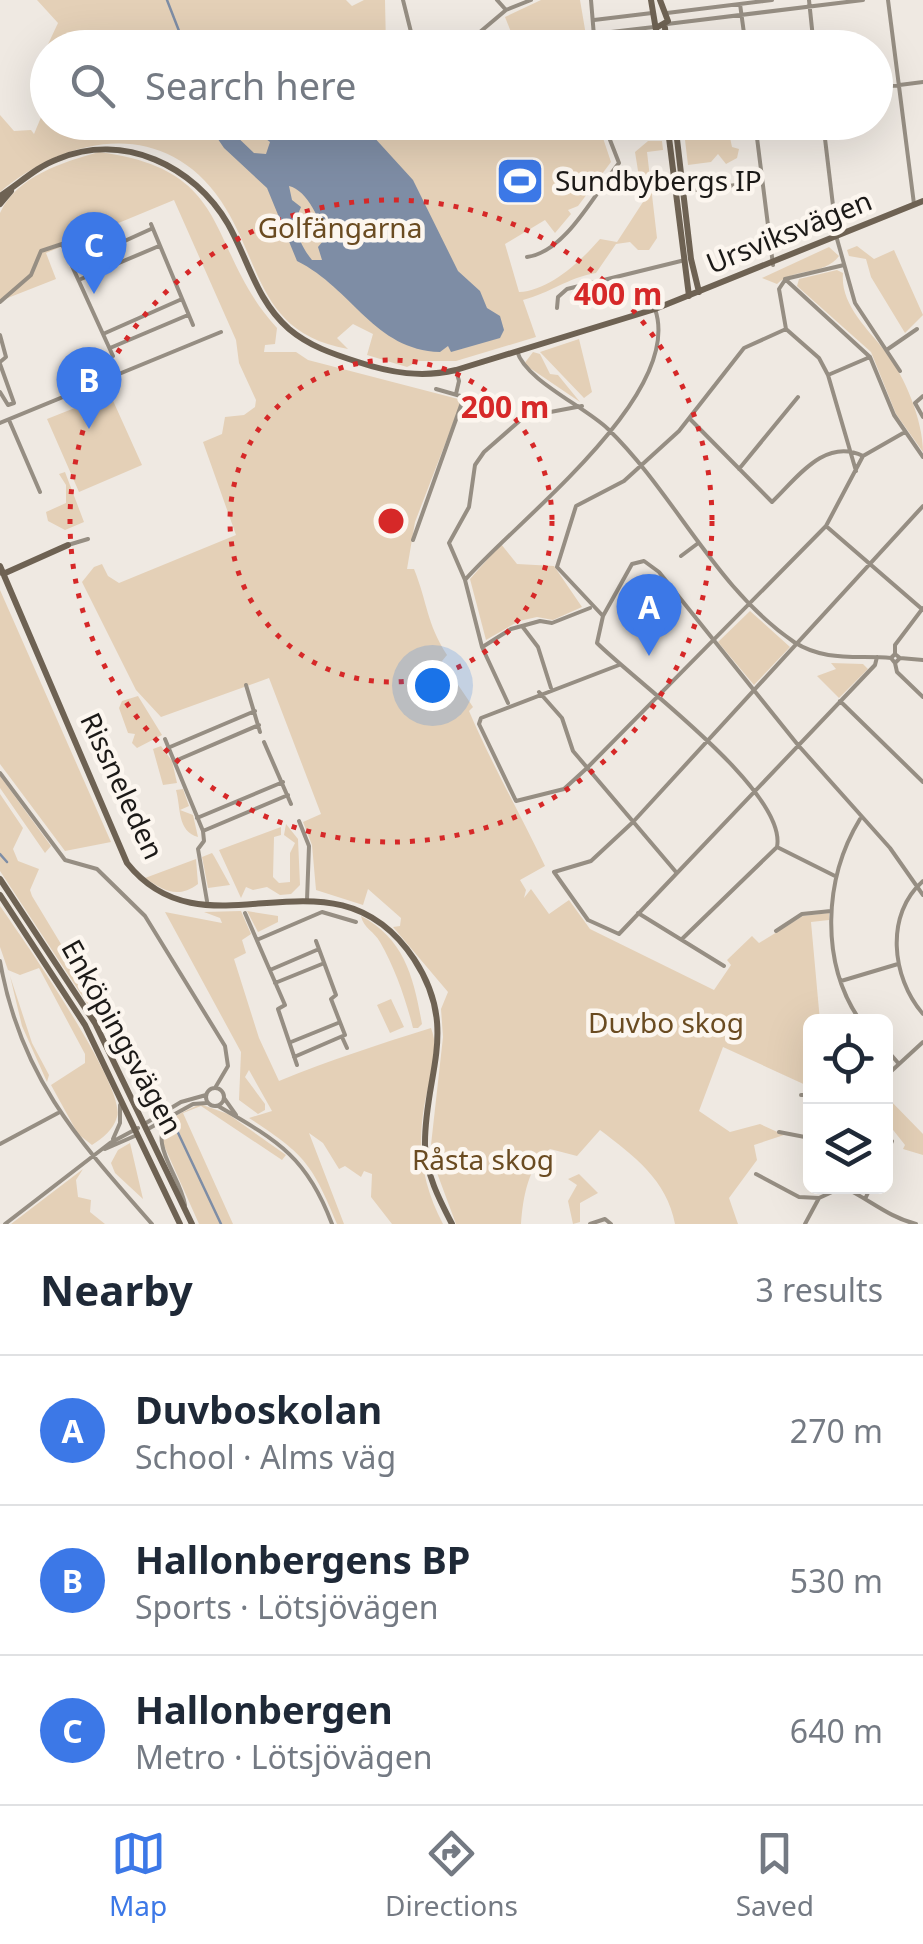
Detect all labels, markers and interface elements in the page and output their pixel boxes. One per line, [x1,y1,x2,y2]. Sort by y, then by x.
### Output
search box [30,30,893,140]
icon: search [65,58,120,113]
text: Search here [145,59,356,111]
sports icon: Sundbybergs IP [494,155,546,207]
place label: Sundbybergs IP [555,161,762,199]
street label: Ursviksvägen [700,181,877,282]
park label: Golfängarna [258,208,422,246]
pin: C [62,212,126,294]
text: 400 m [574,273,662,314]
pin: B [56,346,122,429]
text: 200 m [461,386,549,427]
centre of rings [373,503,409,539]
pin: A [616,574,682,656]
your location [407,660,458,711]
street label: Rissneleden [72,706,173,865]
street label: Enköpingsvägen [54,932,192,1141]
park label: Duvbo skog [588,1003,744,1041]
map controls [803,1014,893,1194]
button: locate [803,1014,893,1104]
button: layers [803,1104,893,1194]
park label: Råsta skog [412,1140,554,1178]
text: Nearby [40,1261,193,1318]
text: 3 results [756,1268,883,1311]
text: Duvboskolan [135,1383,382,1435]
text: A [61,1409,84,1452]
text: 270 m [790,1409,883,1452]
text: School · Alms väg [135,1435,396,1478]
text: Hallonbergens BP [135,1533,470,1585]
text: B [62,1559,83,1602]
text: 530 m [790,1559,883,1602]
text: Sports · Lötsjövägen [135,1585,439,1628]
text: Hallonbergen [135,1683,393,1735]
text: C [62,1709,83,1752]
text: 640 m [790,1709,883,1752]
text: Metro · Lötsjövägen [135,1735,432,1778]
tab: Map [109,1826,167,1924]
tab: Directions [385,1826,518,1924]
tab: Saved [736,1826,814,1924]

